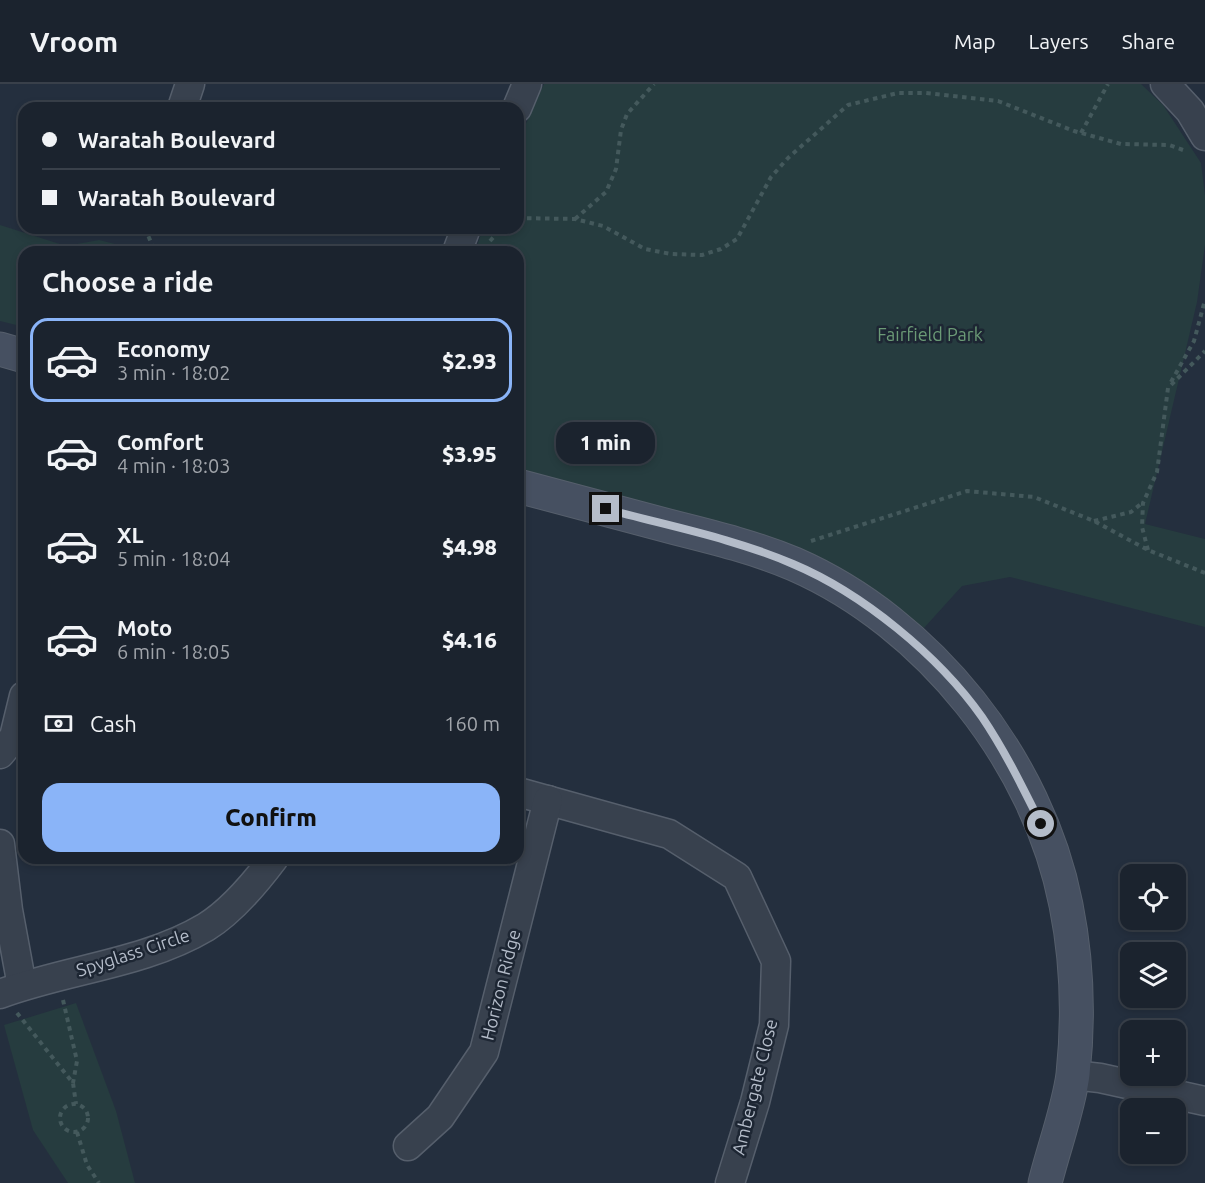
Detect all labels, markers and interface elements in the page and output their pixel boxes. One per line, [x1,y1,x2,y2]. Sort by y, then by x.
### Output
text: Vroom [30,26,118,57]
text: Map [954,29,995,53]
text: Layers [1028,29,1089,53]
text: Share [1122,29,1175,53]
text: Waratah Boulevard [78,127,276,152]
text: Waratah Boulevard [78,185,276,210]
text: Choose a ride [42,267,214,297]
park label: Fairfield Park [877,324,983,344]
icon: car [45,333,99,387]
text: Economy [117,336,210,361]
text: $2.93 [442,348,497,373]
text: 3 min · 18:02 [117,361,231,384]
callout: 1 min [556,422,656,464]
icon: car [45,426,99,480]
text: Comfort [117,429,204,454]
text: 1 min [580,431,631,454]
text: $3.95 [442,441,497,466]
text: 4 min · 18:03 [117,454,231,477]
route end [592,495,619,522]
icon: car [45,519,99,573]
text: XL [117,522,144,547]
text: $4.98 [442,534,497,559]
text: 5 min · 18:04 [117,547,231,570]
icon: car [45,612,99,666]
text: Moto [117,615,172,640]
text: $4.16 [442,627,497,652]
text: 6 min · 18:05 [117,640,231,663]
icon: cash [42,707,75,740]
text: Cash [90,711,137,736]
text: 160 m [444,712,500,735]
button: Confirm [42,783,500,852]
route start [1027,810,1054,837]
map controls [1120,864,1186,1164]
button: locate [1120,864,1186,930]
street label: Spyglass Circle [74,924,192,980]
street label: Horizon Ridge [477,927,523,1042]
button: layers [1120,942,1186,1008]
street label: Ambergate Close [727,1017,781,1157]
button: + [1120,1020,1186,1086]
button: − [1120,1098,1186,1164]

